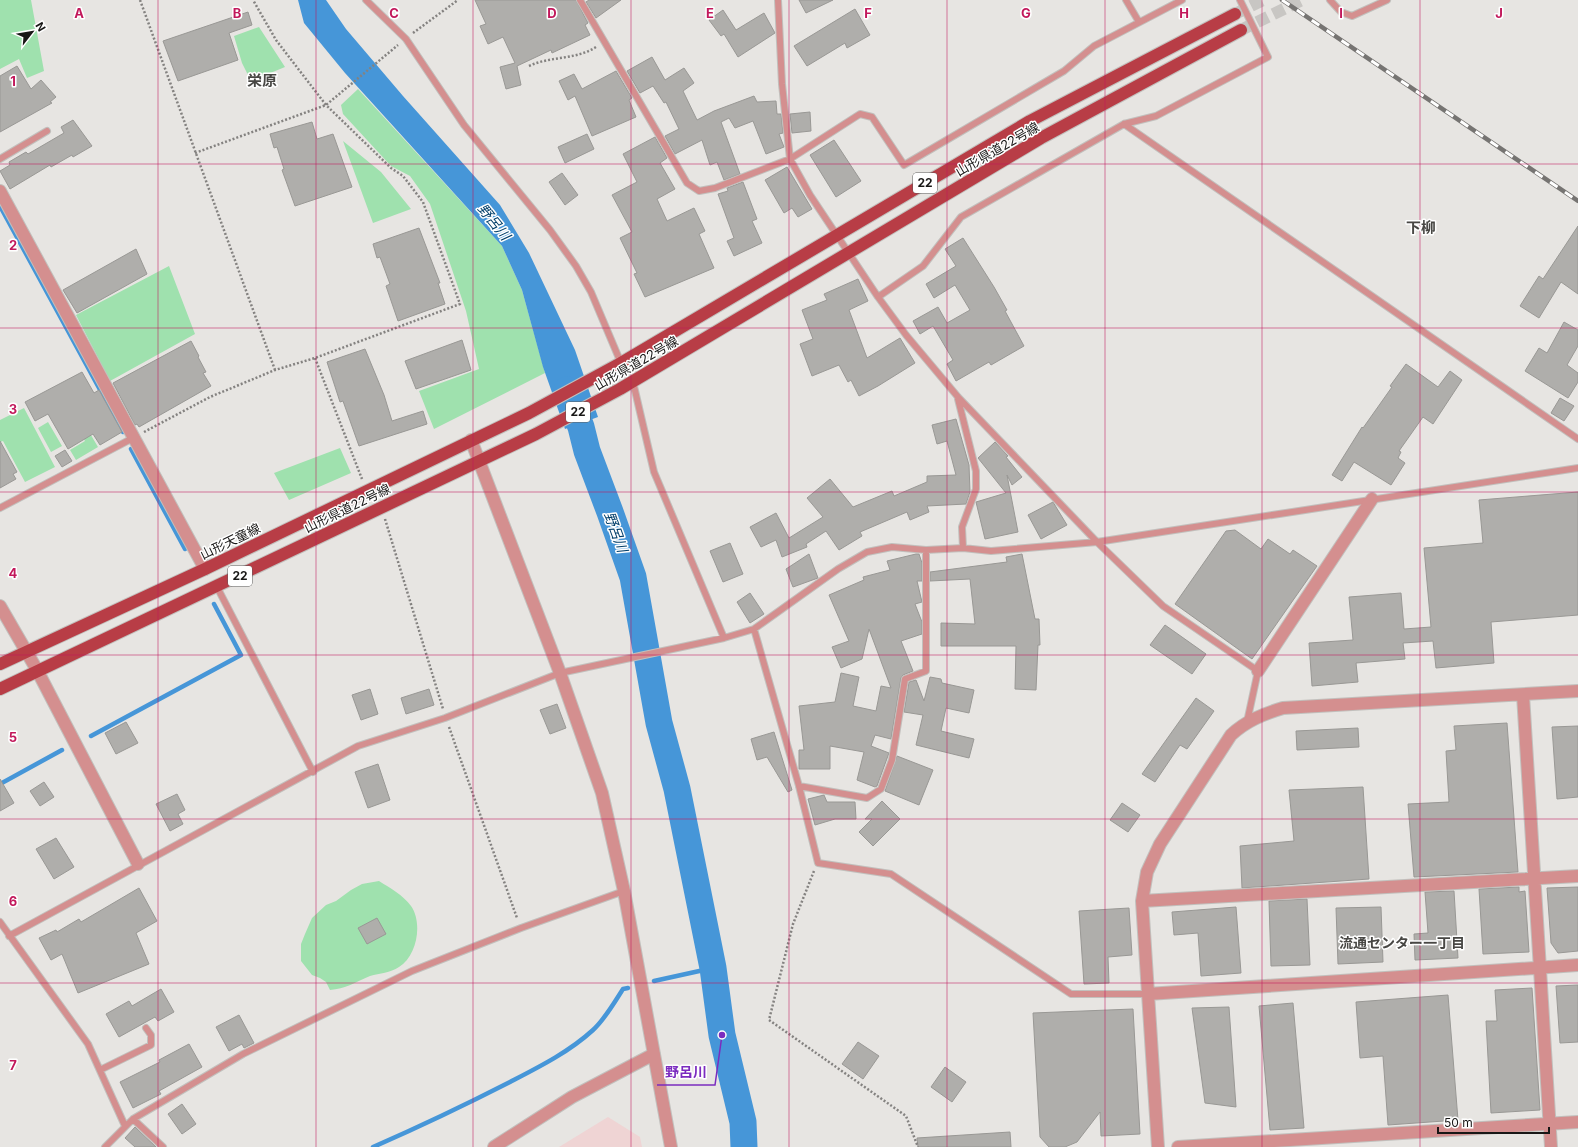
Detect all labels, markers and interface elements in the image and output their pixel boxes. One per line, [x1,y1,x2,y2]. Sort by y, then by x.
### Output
text: A [74,5,84,21]
text: B [233,5,242,21]
text: C [389,5,399,21]
text: D [547,5,557,21]
text: E [706,5,714,21]
text: F [864,5,872,21]
text: G [1021,5,1031,21]
text: H [1179,5,1189,21]
text: I [1339,5,1343,21]
text: J [1495,5,1503,21]
north arrow [12,12,52,52]
text: N [32,20,49,34]
district label: 栄原 [247,71,277,90]
text: 1 [10,73,16,89]
street label: 山形県道22号線 [952,119,1042,179]
road number: 22 [913,173,937,193]
water label: 野呂川 [475,200,515,245]
district label: 下柳 [1406,218,1436,237]
text: 2 [9,237,17,253]
street label: 山形県道22号線 [591,333,681,393]
text: 3 [9,401,17,417]
road number: 22 [566,402,590,422]
street label: 山形県道22号線 [301,480,393,536]
water label: 野呂川 [601,509,632,556]
street label: 山形天童線 [197,520,263,562]
text: 4 [9,565,18,581]
road number: 22 [228,566,252,586]
text: 5 [9,729,17,745]
text: 6 [9,893,17,909]
district label: 流通センター一丁目 [1339,934,1465,951]
text: 7 [9,1057,17,1073]
callout: 野呂川 [657,1059,715,1085]
text: 野呂川 [665,1063,707,1080]
scale bar [1438,1109,1549,1135]
text: 50 m [1444,1115,1473,1130]

